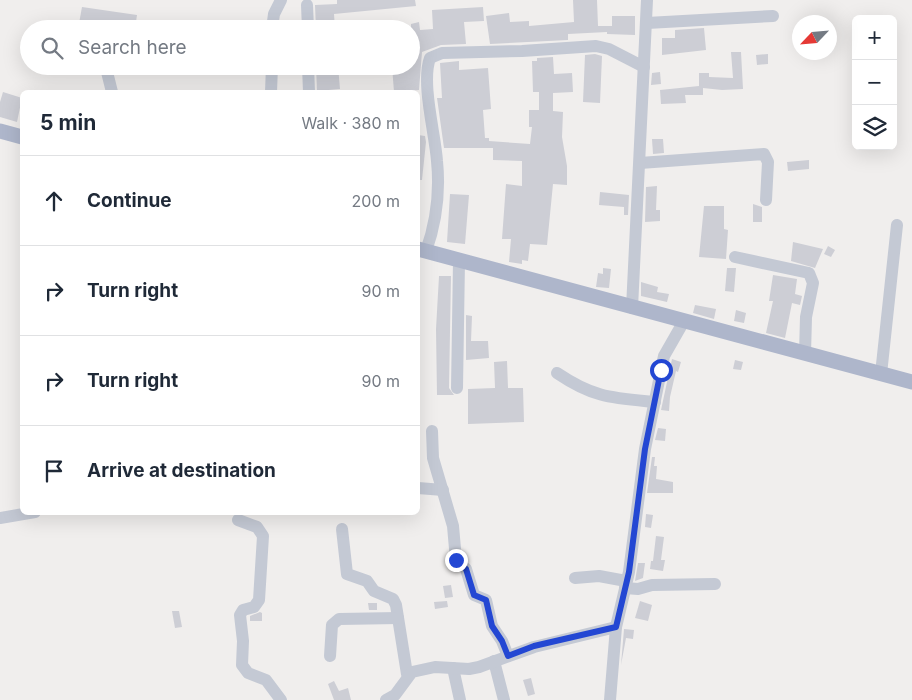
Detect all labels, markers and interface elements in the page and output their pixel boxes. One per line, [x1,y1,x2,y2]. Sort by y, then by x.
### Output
north arrow [792,15,837,60]
map controls [852,15,897,150]
button: + [852,15,897,60]
search box [20,20,420,75]
icon: search [38,34,66,62]
text: Search here [78,36,187,59]
button: − [852,60,897,105]
button: layers [852,105,897,150]
text: 5 min [40,110,96,135]
text: Walk · 380 m [301,113,400,133]
icon: ahead [40,187,68,215]
text: Continue [87,189,172,212]
text: 200 m [352,191,400,211]
icon: right [40,277,68,305]
text: Turn right [87,279,178,302]
text: 90 m [361,281,400,301]
route start [650,359,673,382]
icon: right [40,367,68,395]
text: Turn right [87,369,178,392]
text: 90 m [361,371,400,391]
icon: arrive [40,457,68,485]
text: Arrive at destination [87,459,276,482]
route end [445,549,468,572]

